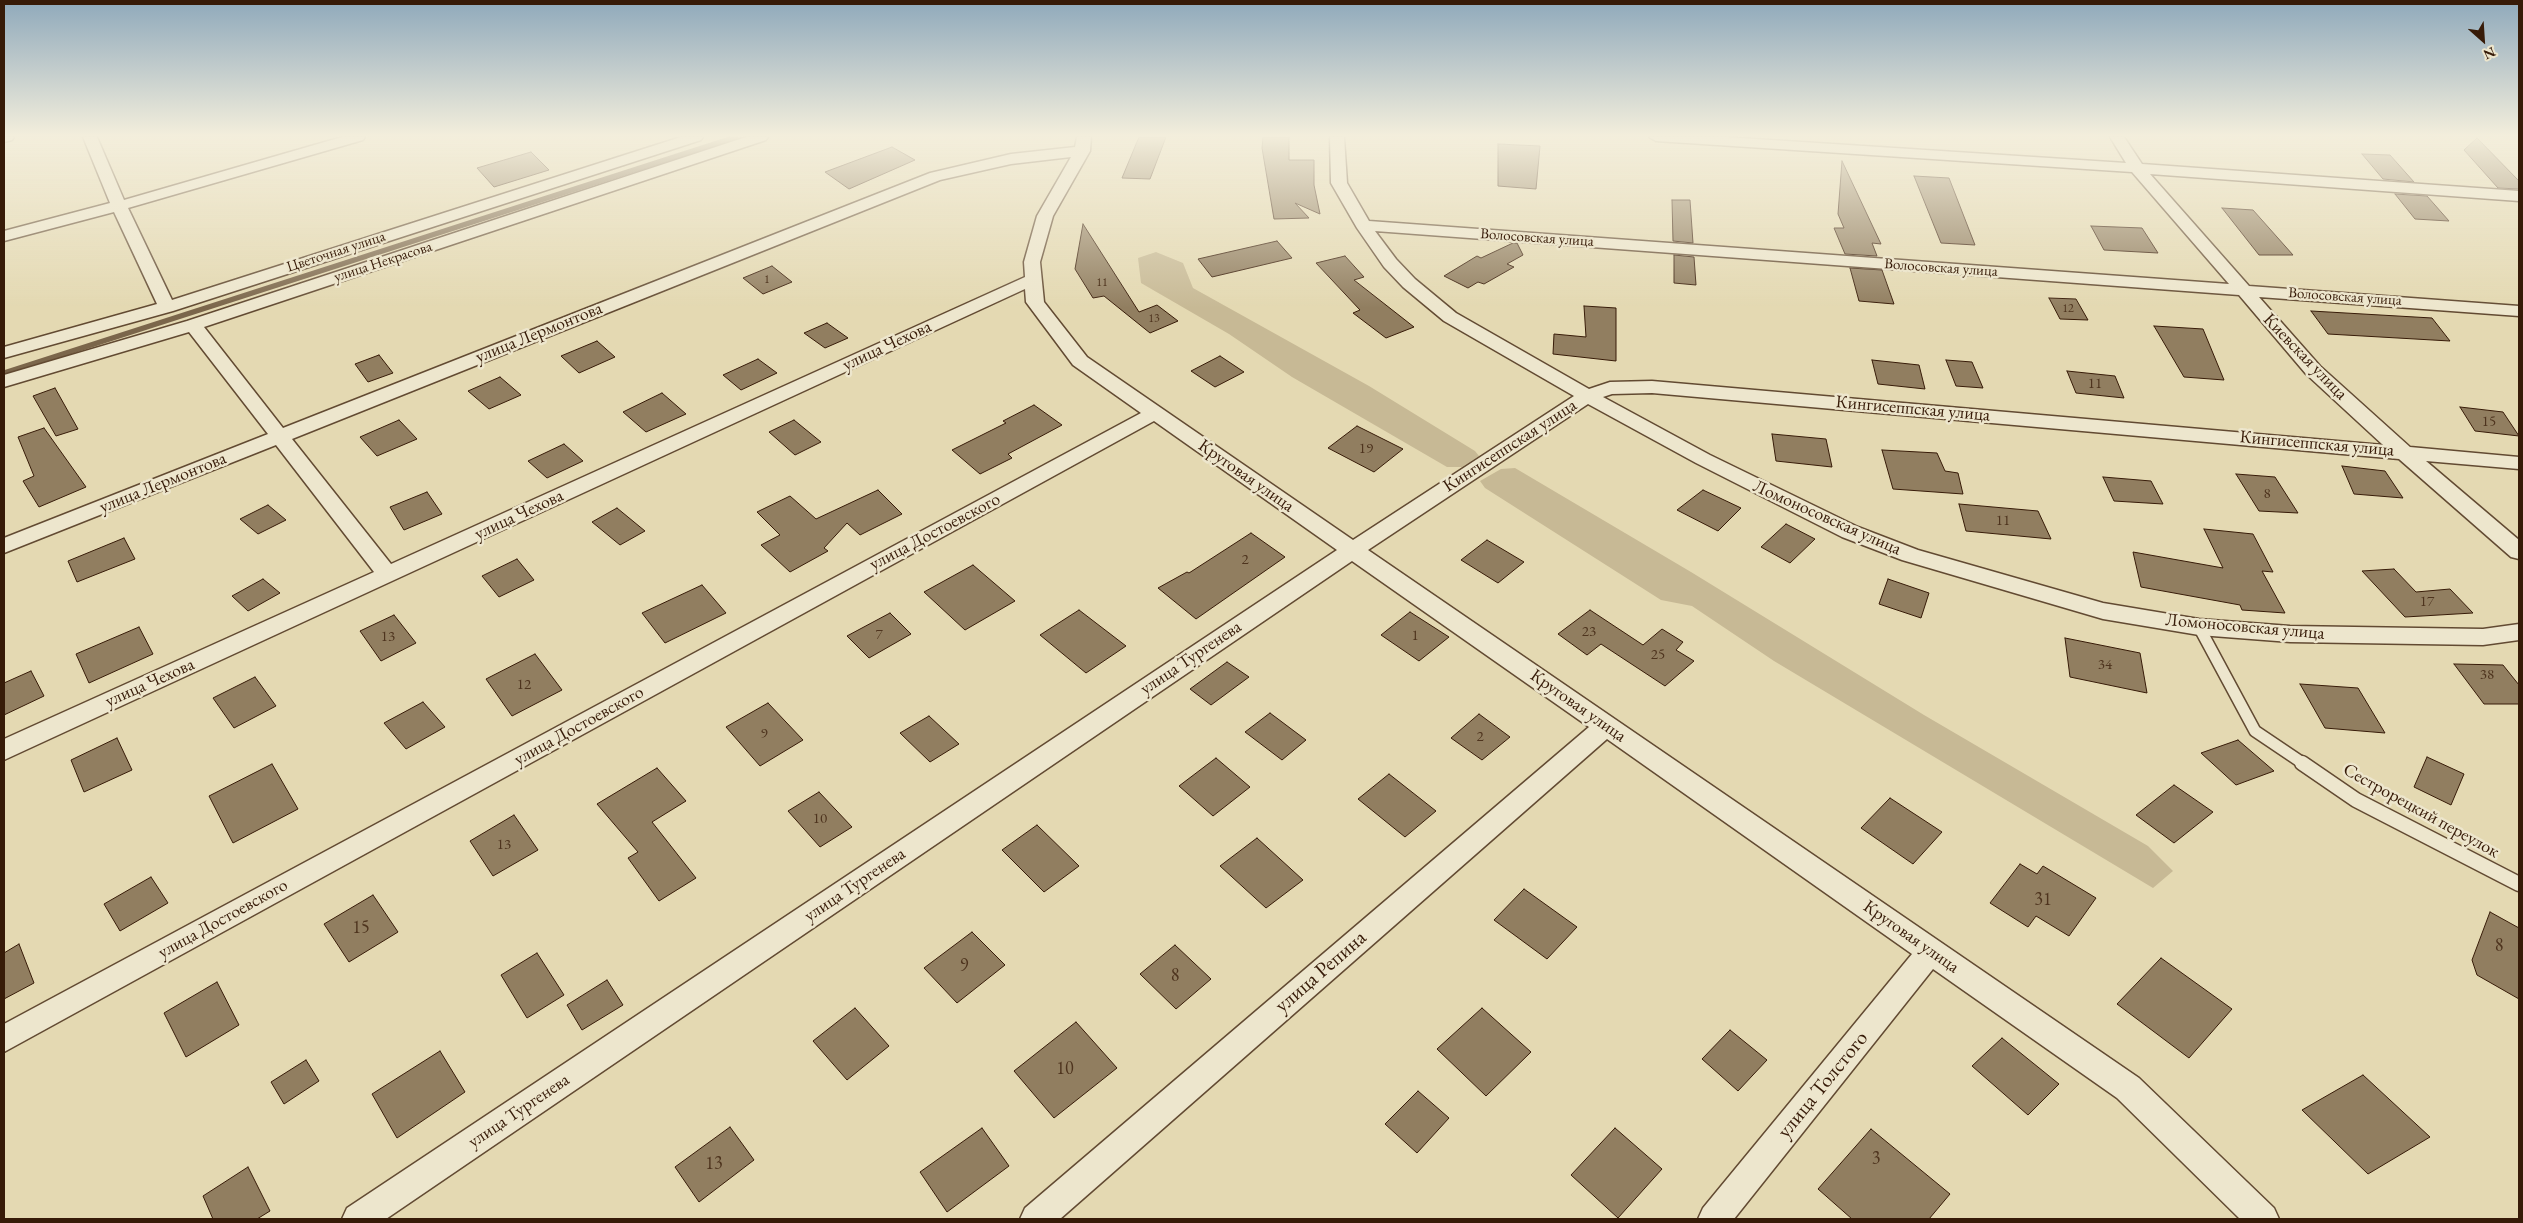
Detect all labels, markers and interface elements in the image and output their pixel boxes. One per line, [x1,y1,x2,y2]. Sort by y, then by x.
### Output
north arrow [2458,15,2508,65]
text: N [2481,43,2499,64]
street label: Волосовская улица [1480,225,1594,251]
street label: Цветочная улица [284,228,388,276]
street label: улица Некрасова [332,238,434,286]
street label: Волосовская улица [1884,255,1998,281]
house number: 1 [764,273,770,287]
house number: 11 [1096,276,1108,290]
street label: Волосовская улица [2288,284,2402,310]
street label: улица Лермонтова [472,298,606,368]
house number: 12 [2062,302,2074,316]
street label: Киевская улица [2258,309,2352,405]
house number: 13 [1148,312,1160,326]
street label: улица Чехова [839,316,935,376]
house number: 11 [2088,375,2102,393]
street label: Кингисеппская улица [1835,391,1991,427]
street label: Кингисеппская улица [1439,395,1581,497]
house number: 15 [2482,413,2496,431]
street label: Кингисеппская улица [2239,426,2395,462]
street label: Круговая улица [1194,435,1298,517]
house number: 19 [1359,440,1373,458]
street label: улица Лермонтова [96,448,230,518]
street label: Ломоносовская улица [1750,476,1904,560]
street label: улица Чехова [471,485,567,545]
house number: 8 [2263,485,2271,503]
street label: улица Достоевского [866,488,1004,576]
house number: 11 [1996,512,2010,530]
house number: 2 [1241,551,1249,569]
house number: 17 [2420,593,2434,611]
street label: Ломоносовская улица [2164,609,2326,645]
street label: улица Тургенева [1136,616,1246,700]
house number: 23 [1582,623,1596,641]
house number: 7 [875,626,883,644]
house number: 1 [1411,627,1419,645]
house number: 13 [381,628,395,646]
house number: 25 [1651,646,1665,664]
street label: улица Чехова [102,654,198,712]
house number: 34 [2098,656,2112,674]
street label: Круговая улица [1526,665,1630,747]
house number: 38 [2480,666,2494,684]
house number: 12 [517,676,531,694]
street label: улица Достоевского [510,681,648,771]
house number: 9 [760,725,768,743]
house number: 2 [1476,728,1484,746]
street label: Сестрорецкий переулок [2339,759,2503,863]
house number: 10 [813,810,827,828]
house number: 13 [497,836,511,854]
street label: улица Тургенева [800,843,910,927]
street label: улица Достоевского [154,874,292,964]
house number: 31 [2034,889,2052,911]
street label: Круговая улица [1859,896,1963,978]
house number: 15 [352,917,370,939]
street label: улица Репина [1270,925,1372,1019]
house number: 8 [2495,935,2503,957]
house number: 9 [960,955,968,977]
house number: 8 [1171,965,1179,987]
street label: улица Толстого [1772,1026,1874,1144]
house number: 10 [1056,1058,1074,1080]
street label: улица Тургенева [464,1069,574,1153]
house number: 3 [1872,1148,1880,1170]
house number: 13 [705,1153,723,1175]

